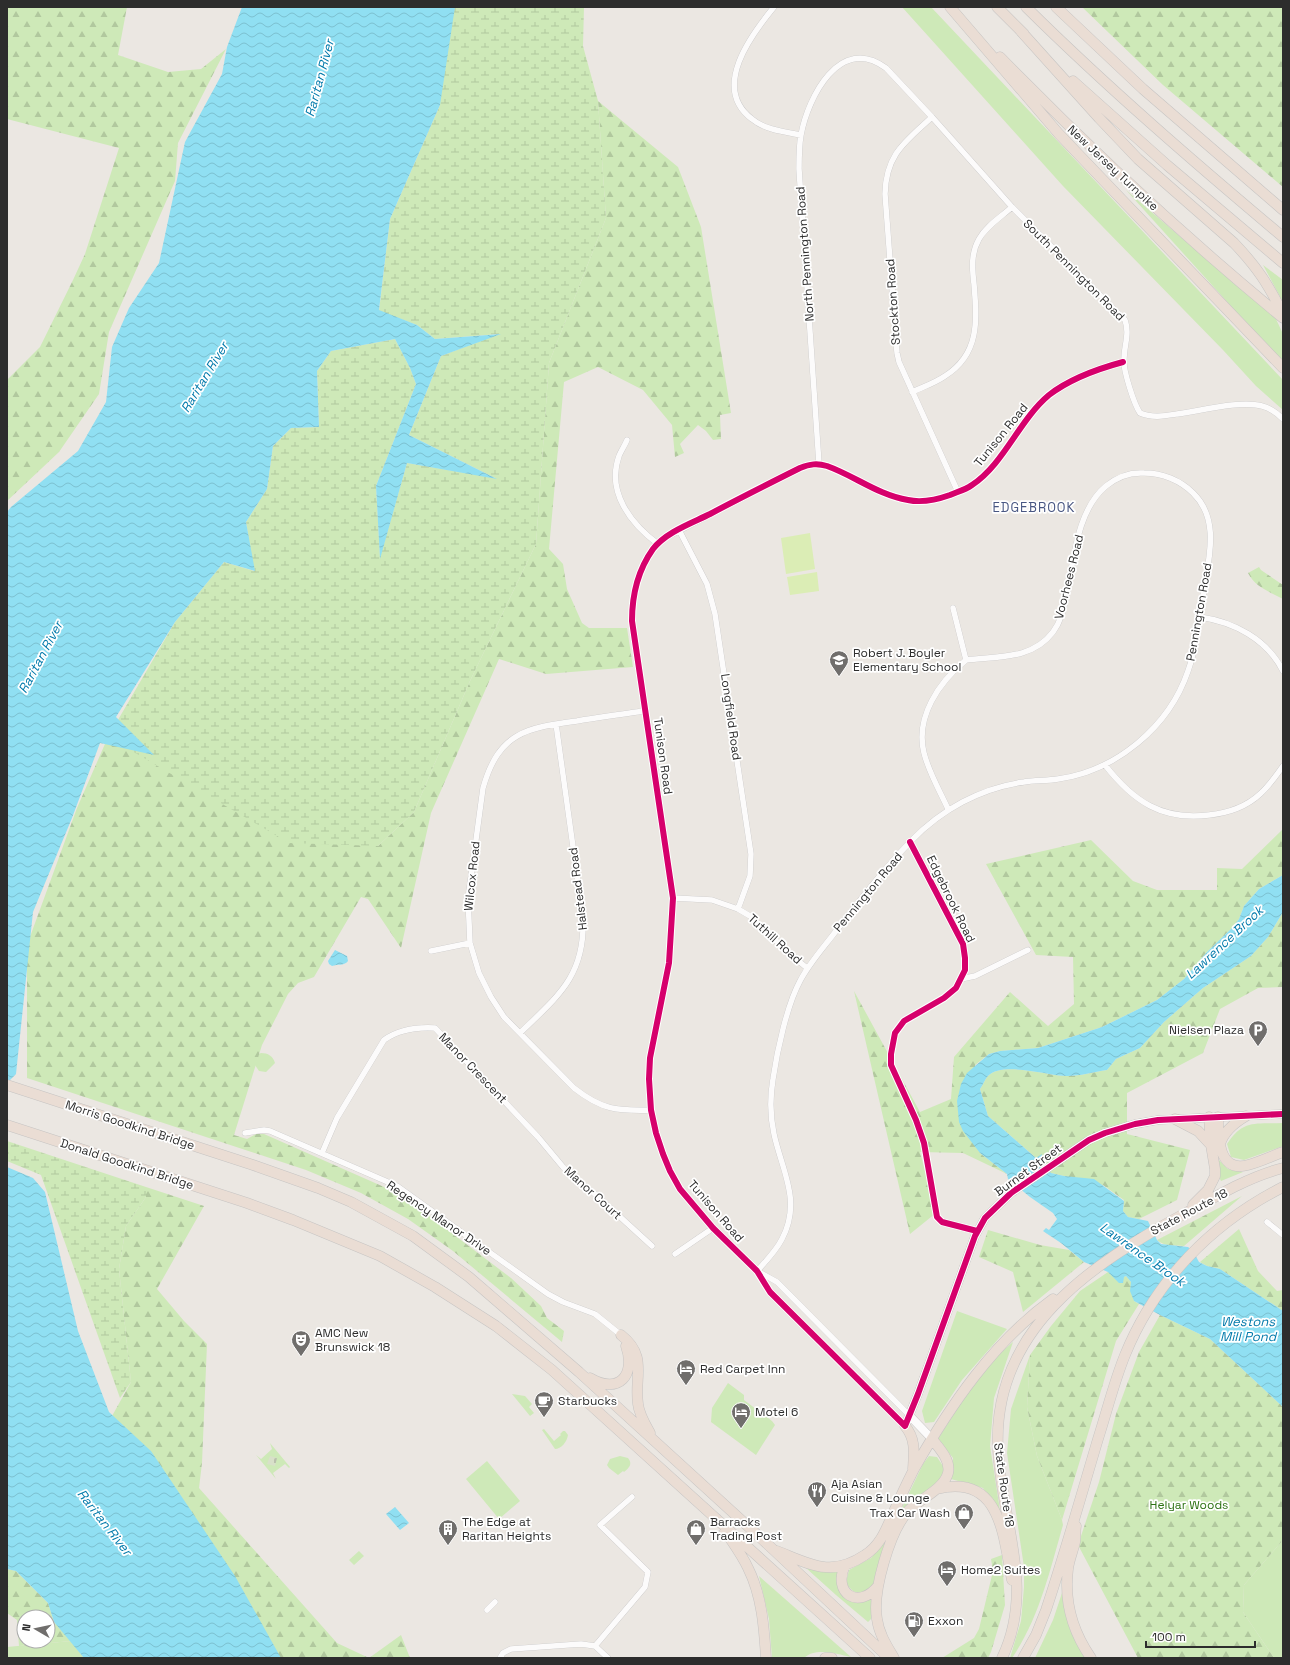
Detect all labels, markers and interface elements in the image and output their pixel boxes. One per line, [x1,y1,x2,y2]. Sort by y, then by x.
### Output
water label: Raritan River [301,36,338,119]
street label: New Jersey Turnpike [1064,122,1162,214]
street label: North Pennington Road [792,186,818,322]
street label: South Pennington Road [1020,216,1128,324]
street label: Stockton Road [882,258,904,346]
water label: Raritan River [177,337,233,416]
street label: Tunison Road [970,400,1032,470]
district label: EDGEBROOK [993,499,1075,516]
street label: Voorhees Road [1051,533,1087,621]
street label: Pennington Road [1182,562,1216,662]
water label: Raritan River [14,616,68,696]
place label: Robert J. Boyler Elementary School [853,645,961,675]
school or university icon: Robert J. Boyler Elementary School [828,649,850,677]
street label: Longfield Road [717,673,745,761]
street label: Tunison Road [650,717,676,795]
street label: Wilcox Road [460,840,484,912]
street label: Halstead Road [565,847,591,931]
street label: Pennington Road [830,849,906,935]
street label: Edgebrook Road [923,853,979,945]
water label: Lawrence Brook [1182,901,1268,983]
street label: Tuthill Road [744,910,806,968]
parking icon: Nielsen Plaza [1247,1019,1269,1047]
place label: Nielsen Plaza [1169,1022,1244,1038]
street label: Manor Crescent [435,1029,511,1107]
street label: Morris Goodkind Bridge [63,1097,197,1153]
street label: Donald Goodkind Bridge [58,1135,196,1193]
street label: Burnet Street [991,1140,1065,1200]
street label: Manor Court [561,1163,625,1223]
street label: Regency Manor Drive [384,1177,494,1259]
street label: Tunison Road [685,1177,747,1245]
street label: State Route 18 [1148,1185,1230,1239]
water label: Lawrence Brook [1097,1219,1190,1291]
water label: Westons Mill Pond [1220,1313,1278,1345]
place label: AMC New Brunswick 18 [315,1325,390,1355]
theatre icon: AMC New Brunswick 18 [290,1329,312,1357]
hotel icon: Red Carpet Inn [675,1358,697,1386]
place label: Red Carpet Inn [700,1361,785,1377]
cafe icon: Starbucks [533,1390,555,1418]
place label: Starbucks [558,1393,617,1409]
hotel icon: Motel 6 [730,1401,752,1429]
place label: Motel 6 [755,1404,798,1420]
street label: State Route 18 [990,1442,1018,1528]
place label: Aja Asian Cuisine & Lounge [831,1476,930,1506]
restaurant icon: Aja Asian Cuisine & Lounge [806,1480,828,1508]
water label: Raritan River [74,1486,137,1560]
park label: Helyar Woods [1150,1497,1228,1513]
shop icon: Trax Car Wash [953,1502,975,1530]
place label: Trax Car Wash [869,1505,950,1521]
place label: The Edge at Raritan Heights [462,1514,551,1544]
place label: Barracks Trading Post [710,1514,782,1544]
building icon: The Edge at Raritan Heights [437,1518,459,1546]
shop icon: Barracks Trading Post [685,1518,707,1546]
hotel icon: Home2 Suites [936,1559,958,1587]
place label: Home2 Suites [961,1562,1040,1578]
north arrow [16,1609,56,1649]
fuel station icon: Exxon [903,1610,925,1638]
place label: Exxon [928,1613,963,1629]
text: N [19,1623,34,1632]
scale bar [1146,1623,1255,1649]
text: 100 m [1152,1629,1186,1645]

